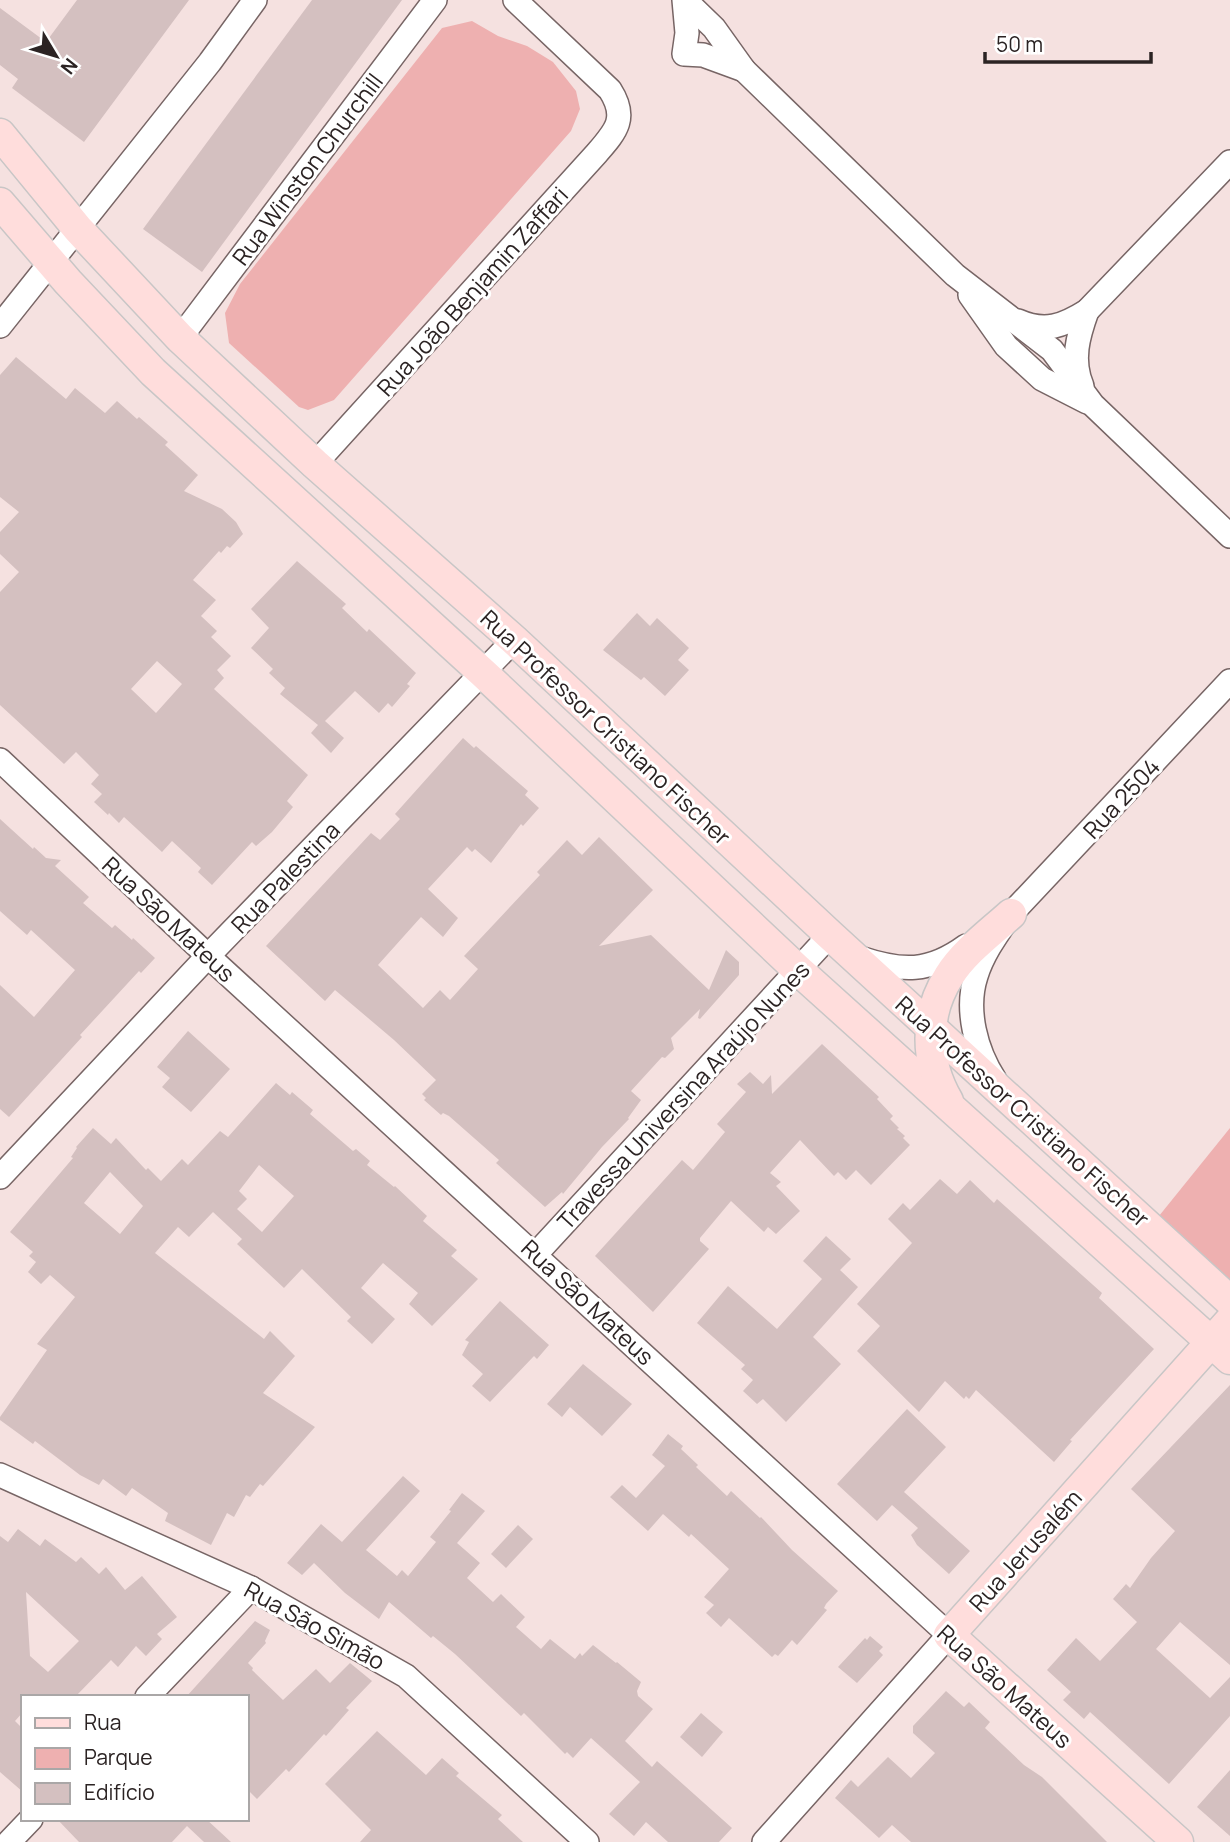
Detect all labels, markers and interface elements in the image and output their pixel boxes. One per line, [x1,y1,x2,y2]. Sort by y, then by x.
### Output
north arrow [21,21,91,91]
scale bar [985,21,1151,65]
text: 50 m [996,30,1043,58]
text: N [55,53,84,80]
street label: Rua Winston Churchill [224,66,390,272]
street label: Rua João Benjamin Zaffari [369,179,575,403]
street label: Rua Professor Cristiano Fischer [474,602,738,852]
street label: Rua 2504 [1075,751,1167,845]
street label: Rua Palestina [224,814,346,940]
street label: Rua São Mateus [96,849,242,989]
street label: Travessa Universina Araújo Nunes [550,954,816,1236]
street label: Rua Professor Cristiano Fischer [889,988,1157,1234]
street label: Rua São Mateus [515,1232,661,1372]
street label: Rua Jerusalém [961,1482,1089,1618]
street label: Rua São Simão [239,1573,391,1677]
street label: Rua São Mateus [931,1617,1079,1755]
legend [21,1695,248,1821]
text: Rua [84,1708,121,1736]
text: Parque [84,1743,153,1771]
text: Edifício [84,1778,155,1806]

